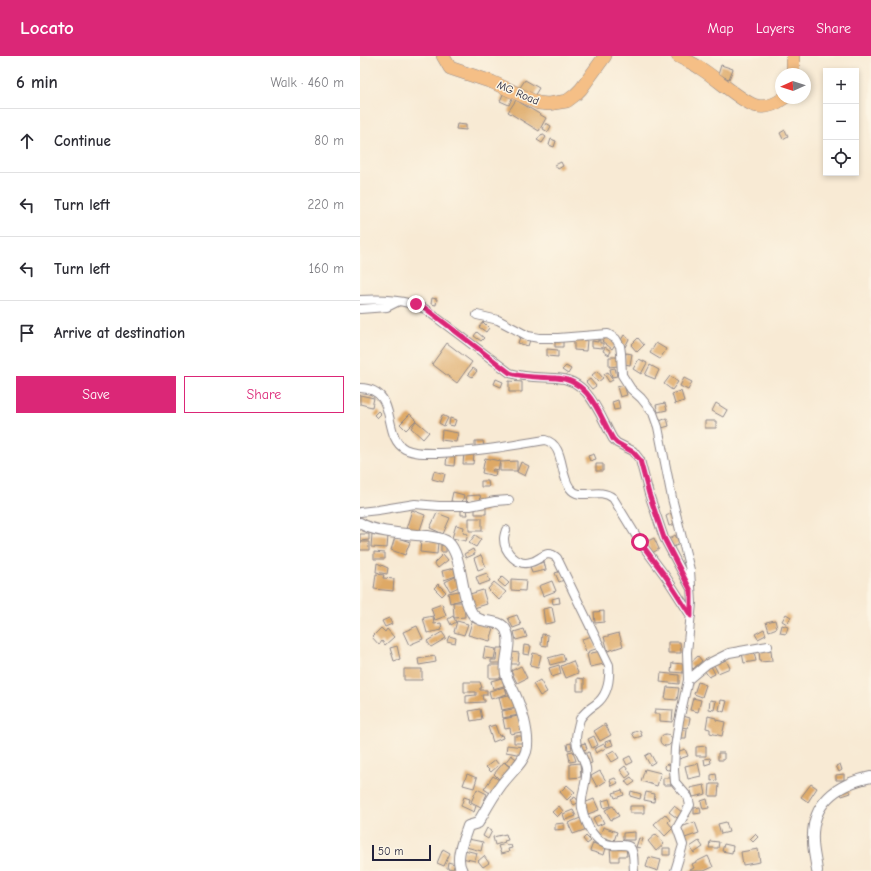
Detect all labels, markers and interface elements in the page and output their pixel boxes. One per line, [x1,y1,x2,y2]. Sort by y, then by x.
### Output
text: Locato [20,17,74,39]
text: Map [707,20,734,37]
text: Layers [756,20,794,37]
text: Share [816,20,851,37]
north arrow [775,68,811,104]
map controls [823,68,859,176]
button: + [823,68,859,104]
text: 6 min [16,73,58,92]
text: Walk · 460 m [270,75,344,90]
street label: MG Road [495,78,541,108]
button: − [823,104,859,140]
icon: ahead [16,130,38,152]
text: Continue [54,132,111,150]
text: 80 m [314,133,344,148]
button: locate [823,140,859,176]
icon: left [16,194,38,216]
text: Turn left [54,196,110,214]
text: 220 m [307,197,344,212]
icon: left [16,258,38,280]
text: Turn left [54,260,110,278]
text: 160 m [309,261,344,276]
route end [407,295,425,313]
icon: arrive [16,322,38,344]
text: Arrive at destination [54,324,185,342]
button: Save [16,376,176,413]
button: Share [184,376,344,413]
route start [631,533,649,551]
scale bar [372,843,431,862]
text: 50 m [378,845,403,858]

